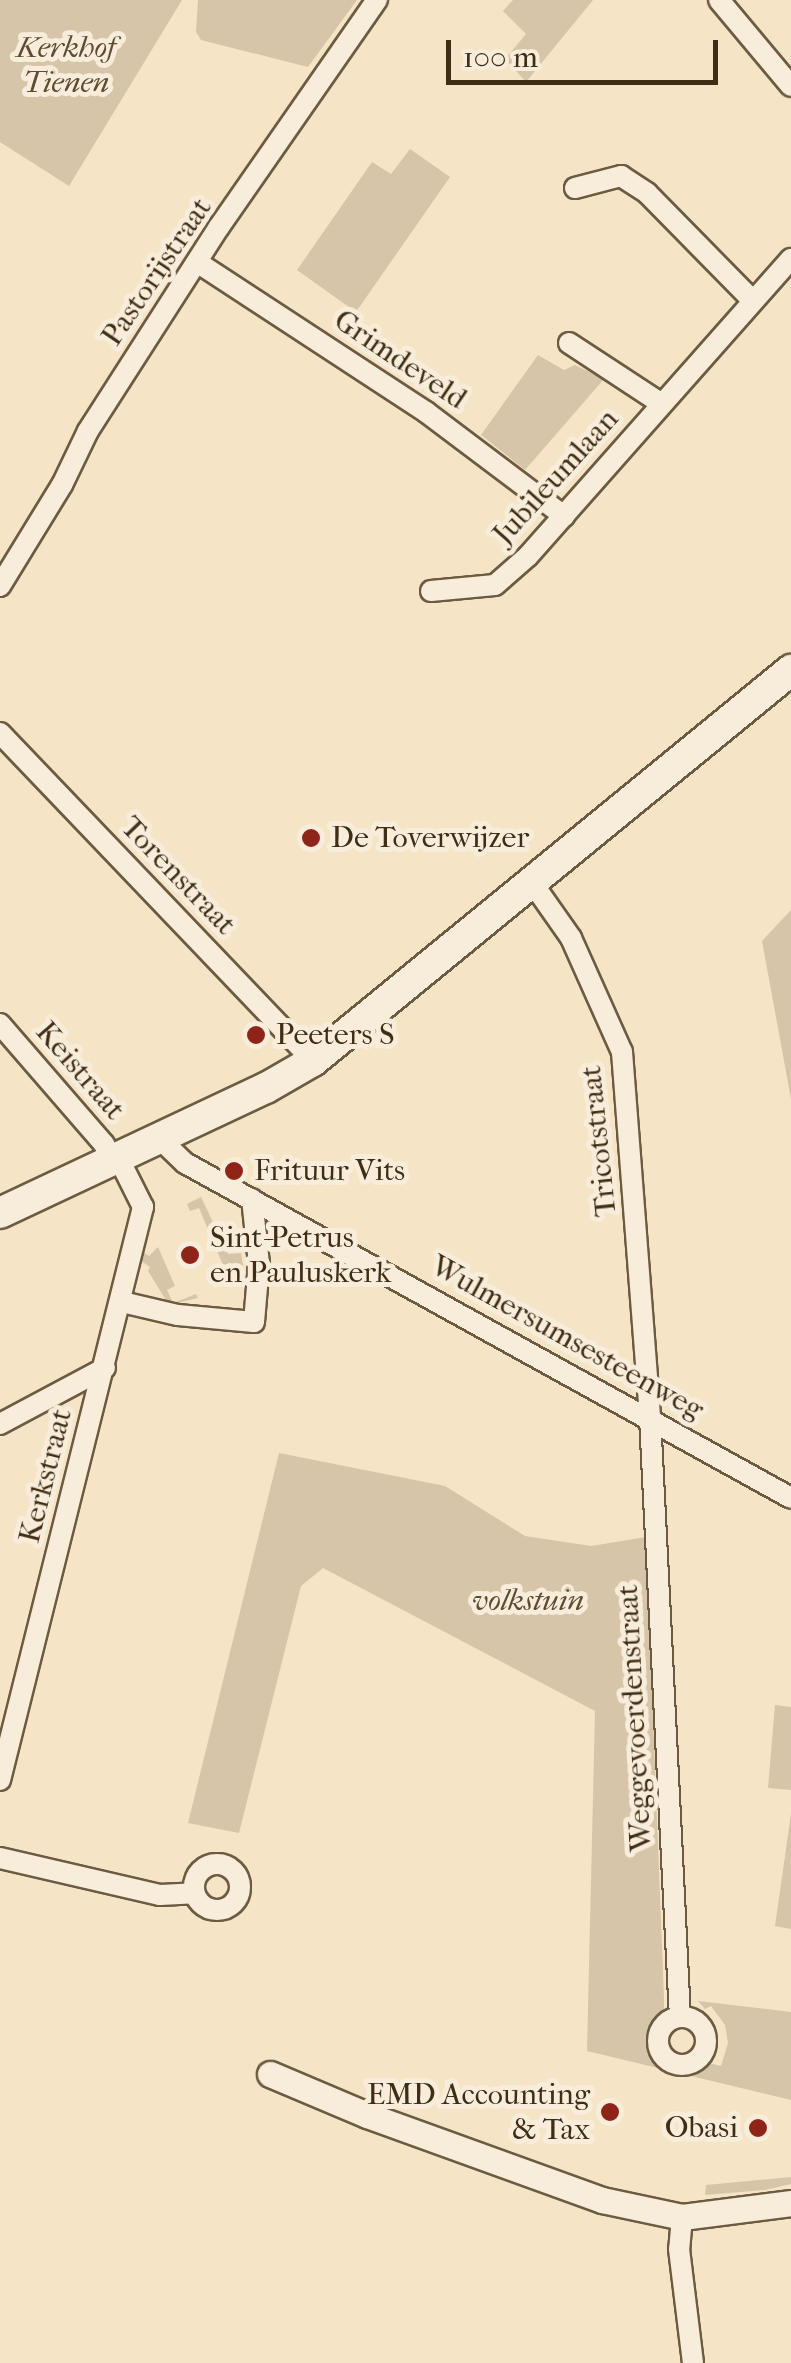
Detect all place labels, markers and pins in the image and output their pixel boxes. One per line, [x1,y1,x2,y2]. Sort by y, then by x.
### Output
place label: De Toverwijzer [331,820,529,856]
marker: De Toverwijzer [300,827,322,849]
place label: Peeters S [276,1017,394,1053]
marker: Peeters S [245,1024,267,1046]
place label: Frituur Vits [254,1153,405,1189]
marker: Frituur Vits [223,1160,245,1182]
place label: Sint-Petrus en Pauluskerk [210,1220,391,1290]
marker: Sint-Petrus en Pauluskerk [179,1244,201,1266]
place label: EMD Accounting & Tax [367,2077,590,2148]
marker: EMD Accounting & Tax [599,2101,621,2123]
place label: Obasi [665,2110,738,2146]
marker: Obasi [747,2117,769,2139]

